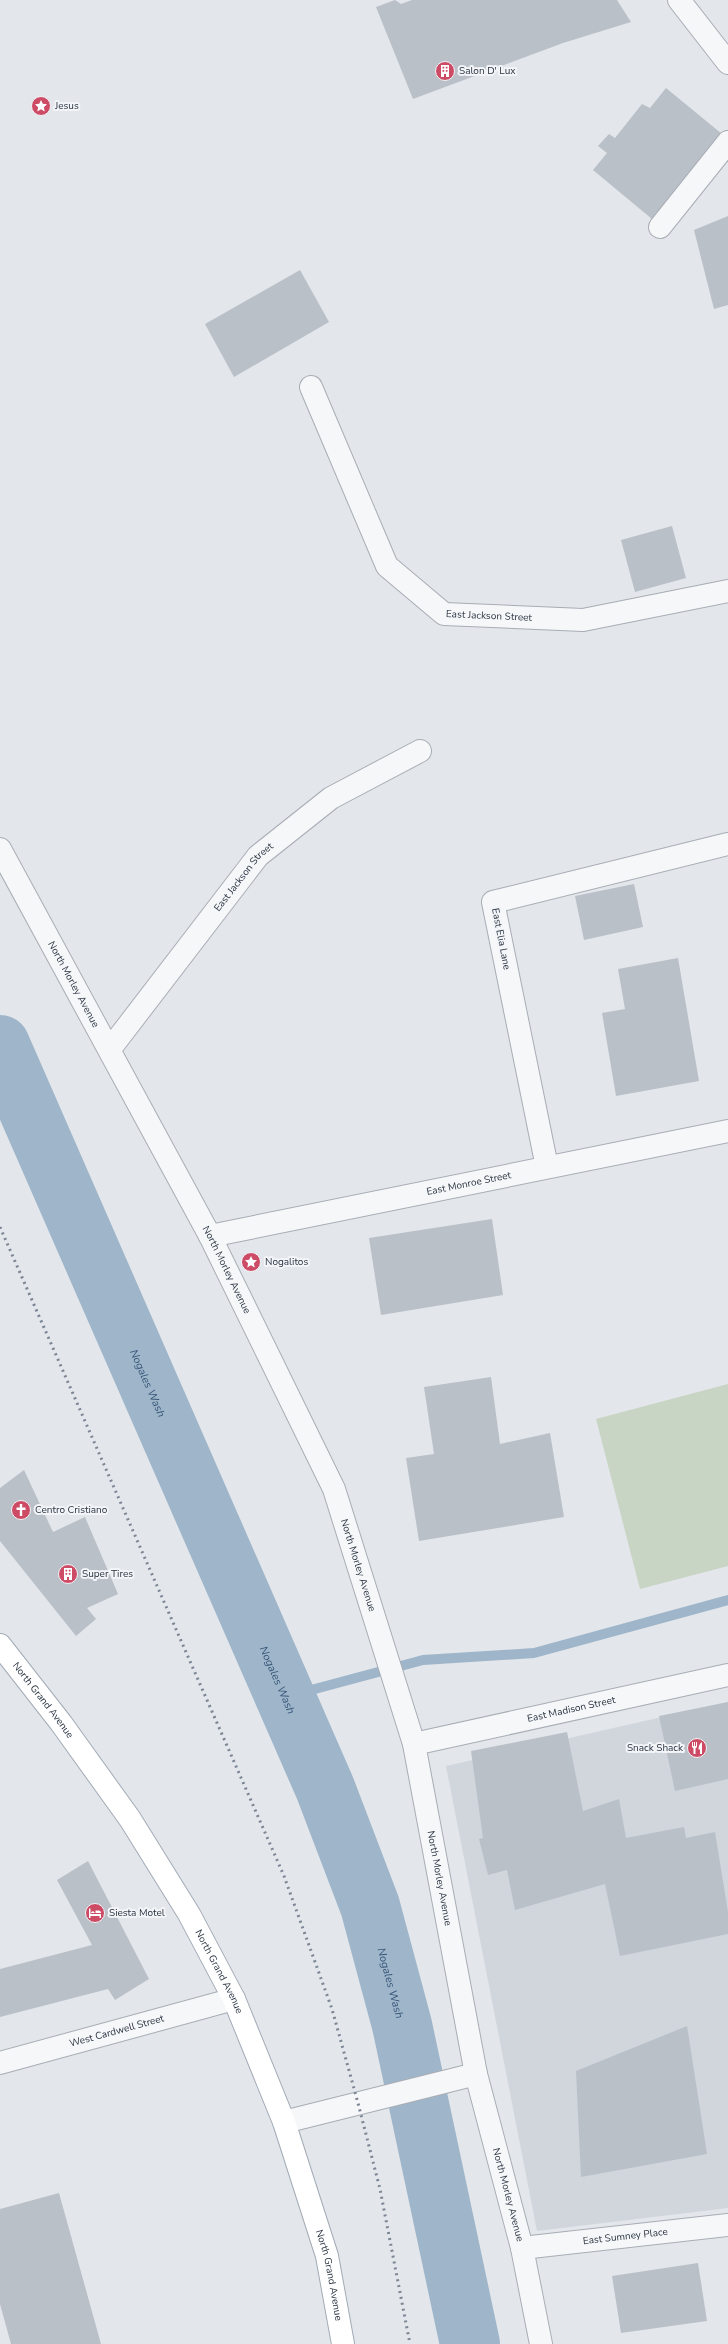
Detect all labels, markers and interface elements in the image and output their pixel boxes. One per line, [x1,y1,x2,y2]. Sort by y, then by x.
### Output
building icon: Salon D' Lux [434,60,456,82]
place label: Salon D' Lux [459,64,516,78]
place icon: Jesus [30,95,52,117]
place label: Jesus [54,99,79,113]
street label: East Jackson Street [446,607,533,625]
street label: East Jackson Street [211,839,277,914]
street label: East Elia Lane [488,907,514,971]
street label: North Morley Avenue [44,939,103,1030]
street label: East Monroe Street [425,1168,513,1199]
street label: North Morley Avenue [199,1223,254,1316]
place icon: Nogalitos [240,1251,262,1273]
place label: Nogalitos [265,1255,308,1269]
water label: Nogales Wash [126,1347,169,1419]
church icon: Centro Cristiano [10,1499,32,1521]
place label: Centro Cristiano [35,1503,108,1517]
street label: North Morley Avenue [337,1517,379,1613]
building icon: Super Tires [57,1563,79,1585]
place label: Super Tires [82,1567,133,1581]
water label: Nogales Wash [256,1644,299,1716]
street label: North Grand Avenue [9,1659,77,1741]
street label: East Madison Street [526,1693,617,1726]
restaurant icon: Snack Shack [686,1737,708,1759]
place label: Snack Shack [627,1741,684,1755]
street label: North Morley Avenue [423,1830,455,1927]
hotel icon: Siesta Motel [84,1902,106,1924]
place label: Siesta Motel [109,1906,165,1920]
street label: North Grand Avenue [191,1927,246,2016]
water label: Nogales Wash [374,1946,407,2020]
street label: West Cardwell Street [68,2011,166,2051]
street label: North Morley Avenue [489,2146,527,2243]
street label: East Sumney Place [582,2225,669,2248]
street label: North Grand Avenue [312,2228,346,2322]

